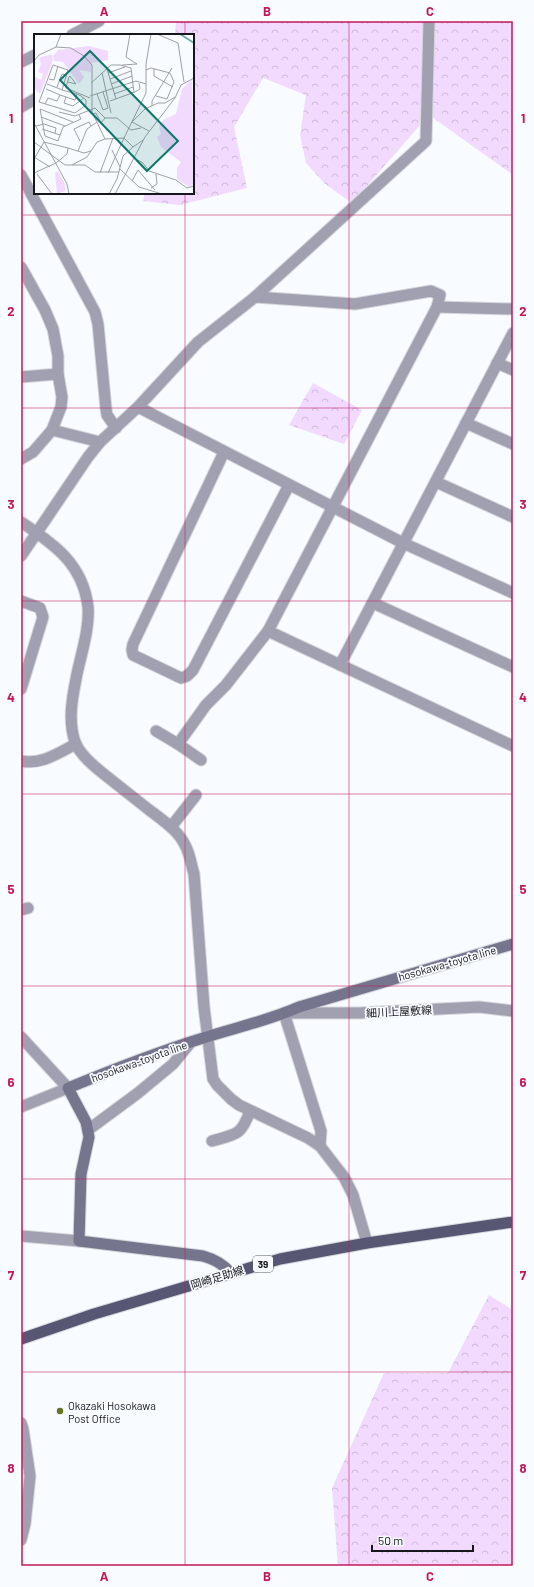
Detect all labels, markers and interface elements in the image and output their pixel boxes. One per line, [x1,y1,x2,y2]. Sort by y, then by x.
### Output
text: A [100,3,109,19]
text: B [263,3,271,19]
text: C [426,3,434,19]
inset map [34,34,194,194]
text: 1 [9,110,13,126]
text: 1 [521,110,525,126]
text: 2 [7,303,15,319]
text: 2 [519,303,527,319]
text: 3 [7,496,15,512]
text: 3 [519,496,527,512]
text: 4 [7,689,15,705]
text: 4 [519,689,527,705]
text: 5 [7,881,15,897]
text: 5 [519,881,527,897]
street label: hosokawa-toyota line [397,943,498,983]
street label: 細川上屋敷線 [366,1003,432,1019]
street label: hosokawa-toyota line [89,1038,189,1084]
text: 6 [8,1074,15,1090]
text: 6 [520,1074,527,1090]
road number: 39 [253,1256,273,1272]
street label: 岡崎足助線 [189,1263,245,1291]
text: 7 [8,1267,15,1283]
text: 7 [520,1267,527,1283]
place label: Okazaki Hosokawa Post Office [68,1399,156,1425]
marker: Okazaki Hosokawa Post Office [55,1406,65,1416]
text: 8 [7,1460,15,1476]
text: 8 [519,1460,527,1476]
scale bar [372,1527,473,1553]
text: 50 m [378,1533,403,1547]
text: A [100,1568,109,1584]
text: B [263,1568,271,1584]
text: C [426,1568,434,1584]

